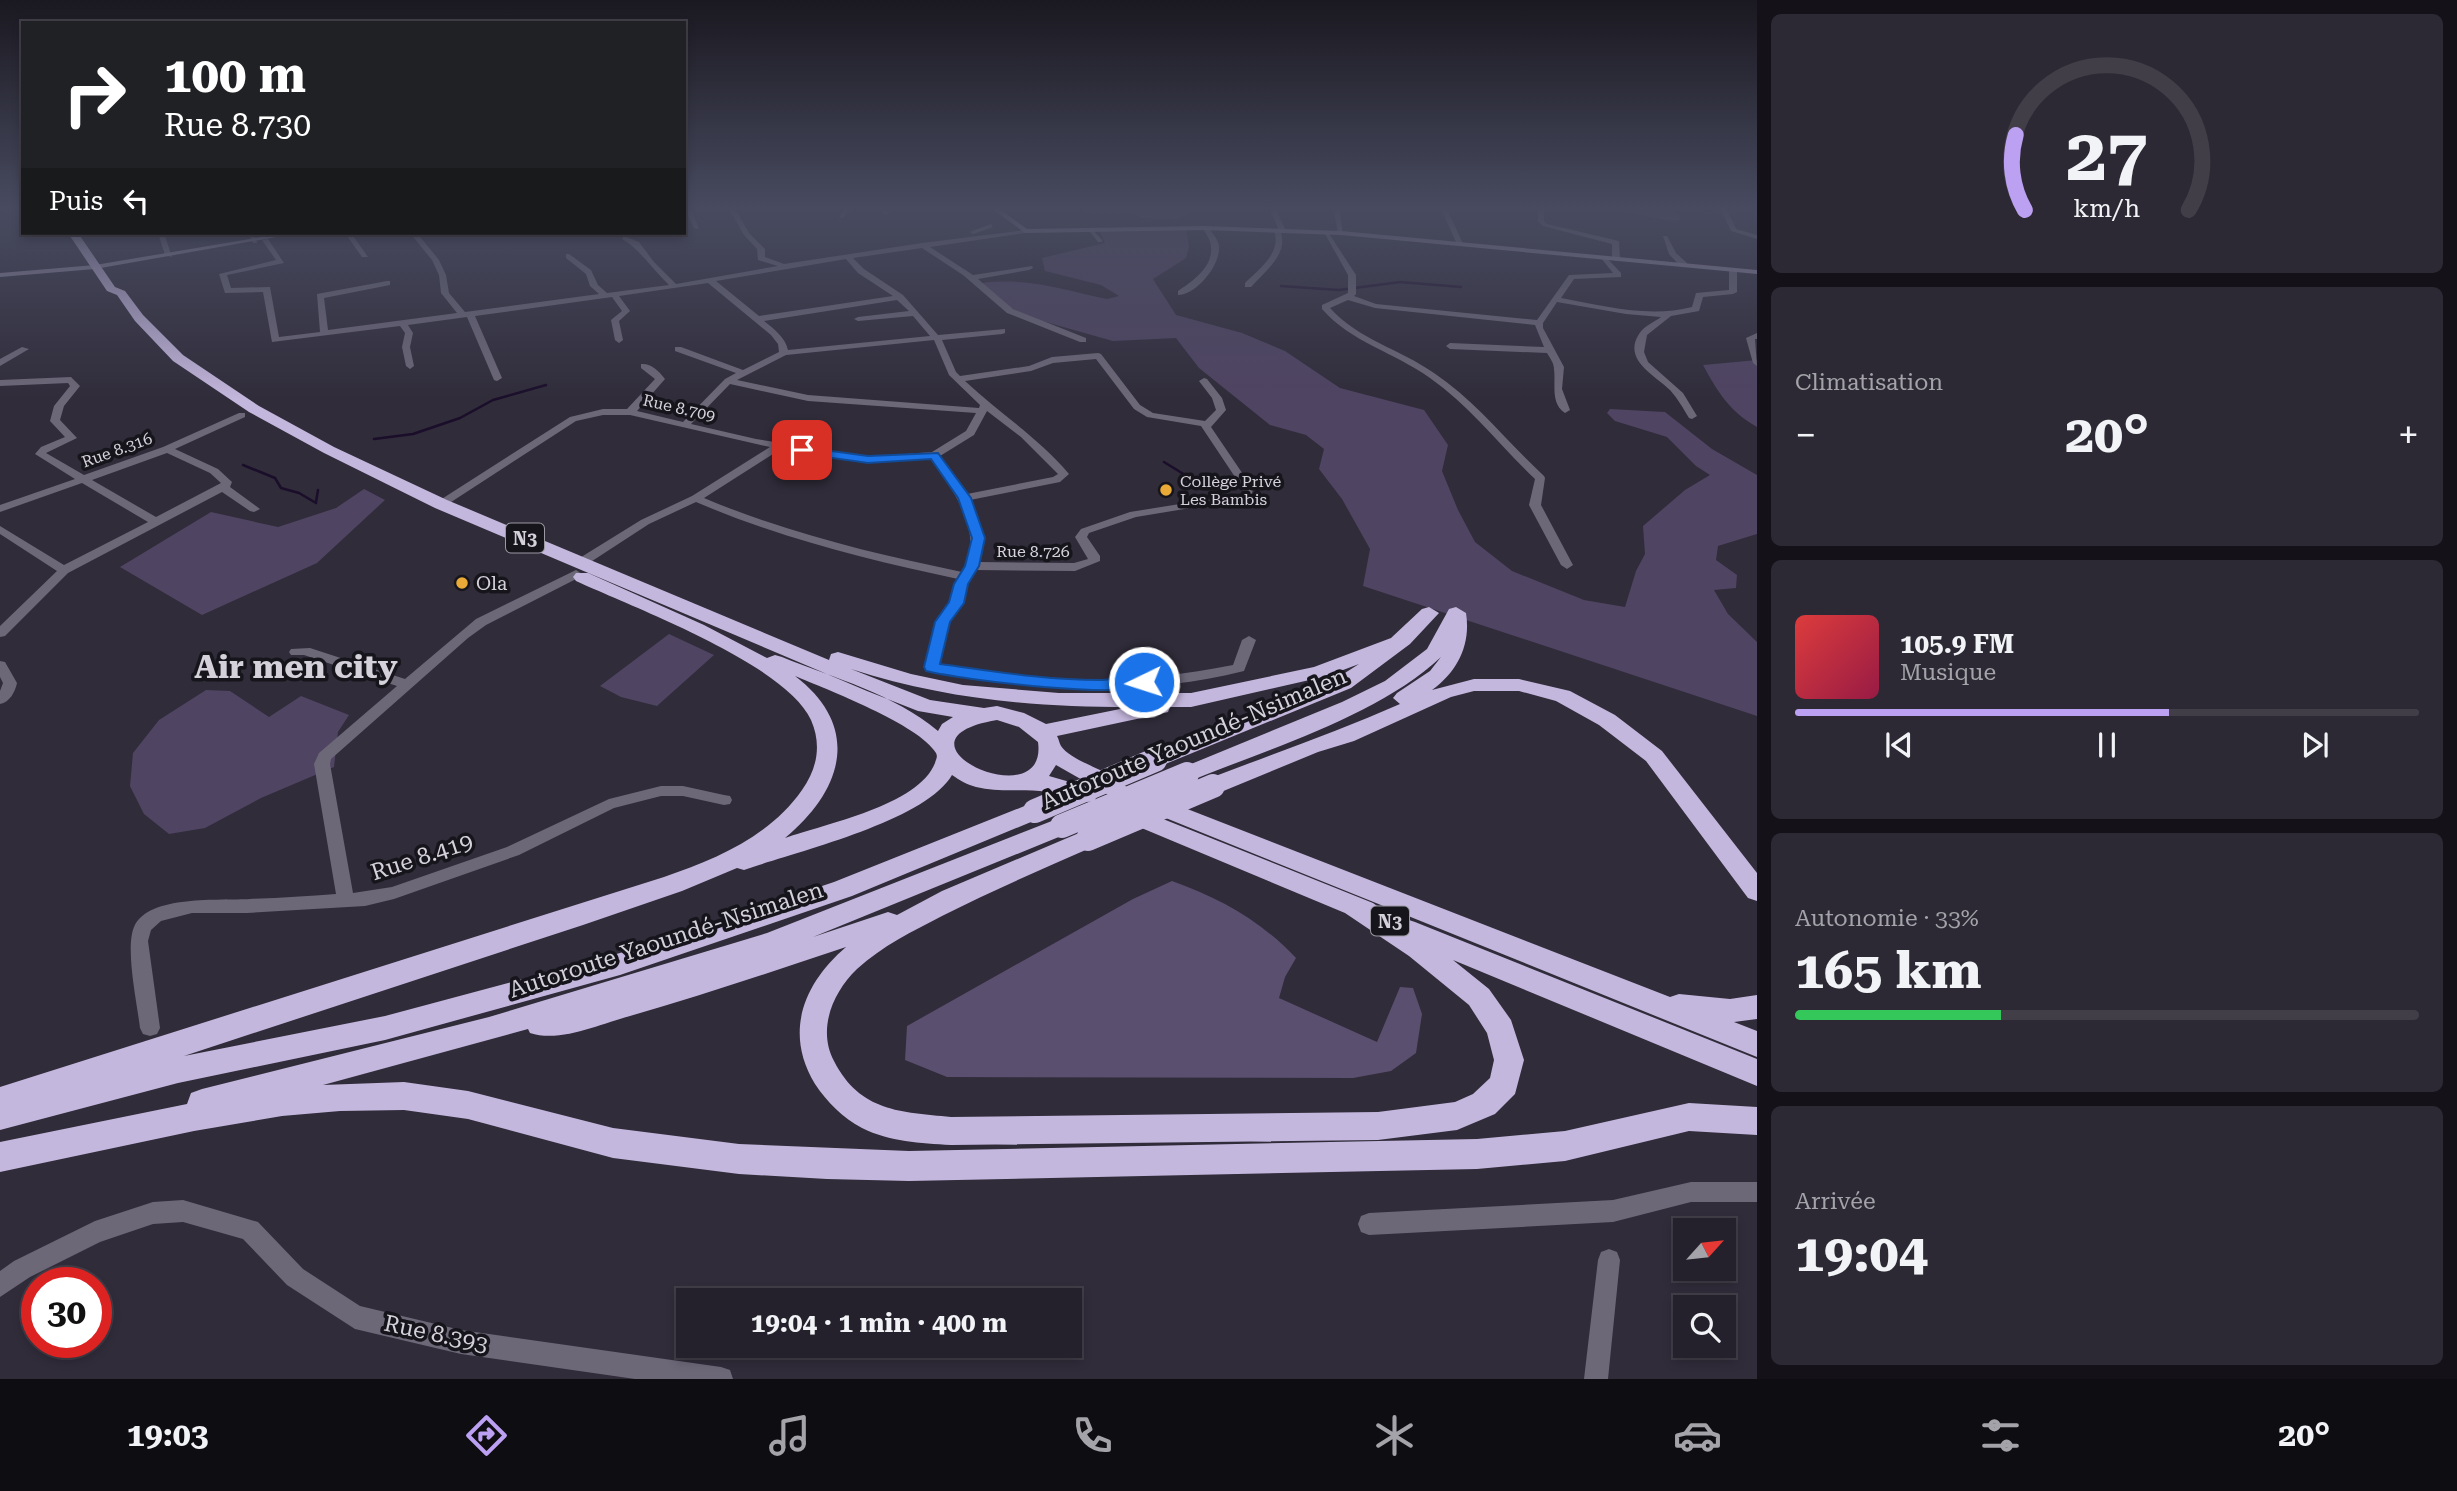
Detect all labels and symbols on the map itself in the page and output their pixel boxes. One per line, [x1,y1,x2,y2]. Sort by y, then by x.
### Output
street label: Rue 8.709 [641,390,717,426]
pin [772,420,832,480]
street label: Rue 8.316 [79,428,155,472]
place label: Collège Privé Les Bambis [1180,472,1281,509]
marker: Collège Privé Les Bambis [1158,482,1174,498]
road number: N3 [506,524,544,552]
street label: Rue 8.726 [996,542,1070,561]
place label: Ola [476,572,508,595]
marker: Ola [454,575,470,591]
position arrow [1107,645,1181,719]
district label: Air men city [194,647,398,686]
street label: Autoroute Yaoundé-Nsimalen [1037,662,1351,816]
street label: Rue 8.419 [368,828,477,886]
street label: Autoroute Yaoundé-Nsimalen [505,876,827,1004]
road number: N3 [1371,906,1409,936]
north arrow [1673,1218,1736,1281]
speed limit sign: 30 [21,1267,112,1358]
street label: Rue 8.393 [381,1310,491,1358]

